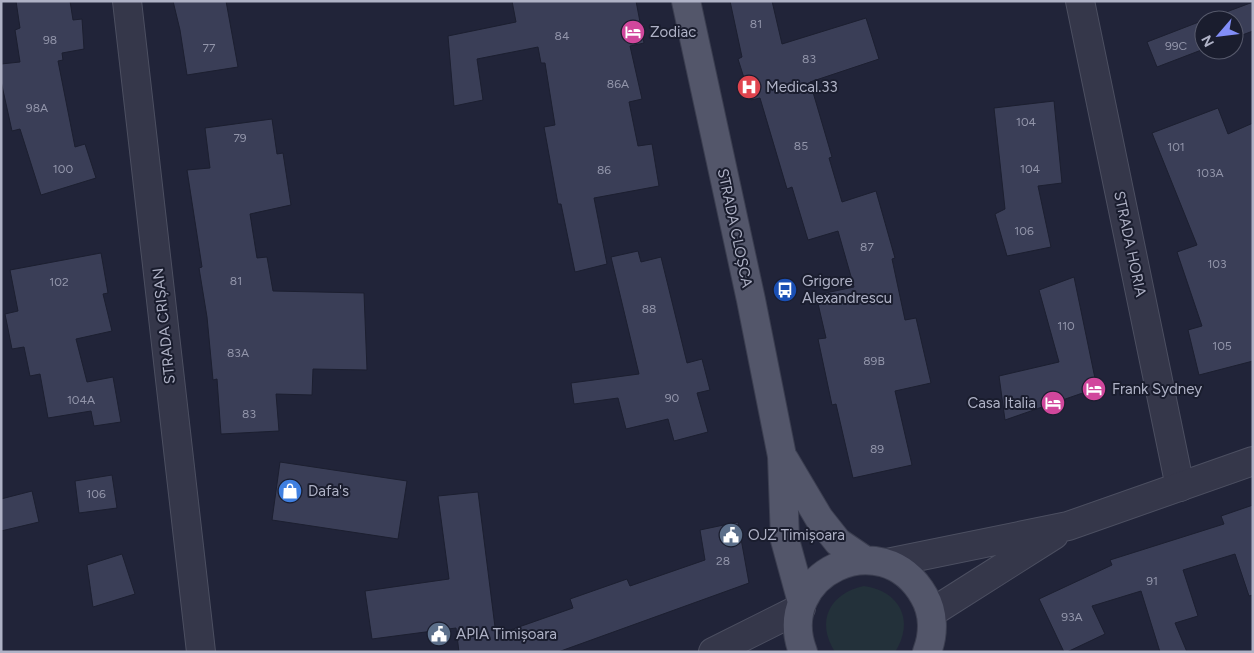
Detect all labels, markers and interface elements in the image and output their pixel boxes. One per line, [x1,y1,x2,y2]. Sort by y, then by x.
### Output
north arrow [1194,10,1244,60]
house number: 81 [750,17,762,31]
hotel icon: Zodiac [620,19,646,45]
place label: Zodiac [650,23,696,41]
house number: 84 [555,29,570,43]
text: N [1198,32,1218,50]
house number: 98 [43,33,57,47]
house number: 99C [1165,39,1187,53]
house number: 77 [203,41,216,55]
house number: 83 [802,52,816,66]
hospital icon: Medical.33 [736,74,762,100]
house number: 86A [607,77,629,91]
place label: Medical.33 [766,78,838,96]
house number: 98A [26,101,48,115]
house number: 104 [1016,115,1037,129]
house number: 79 [233,131,247,145]
house number: 85 [794,139,808,153]
house number: 101 [1167,140,1185,154]
house number: 100 [53,162,73,176]
house number: 104 [1020,162,1041,176]
house number: 86 [597,163,611,177]
house number: 103A [1196,166,1224,180]
street label: STRADA CLOȘCA [714,167,756,289]
street label: STRADA HORIA [1110,189,1150,299]
house number: 106 [1014,224,1034,238]
house number: 87 [860,240,874,254]
house number: 103 [1207,257,1227,271]
street label: STRADA CRIȘAN [149,267,179,385]
place label: Grigore Alexandrescu [802,272,892,307]
house number: 81 [230,274,242,288]
house number: 102 [49,275,69,289]
bus stop icon: Grigore Alexandrescu [772,277,798,303]
house number: 88 [642,302,656,316]
house number: 110 [1057,319,1075,333]
house number: 105 [1212,339,1232,353]
house number: 83A [227,346,249,360]
house number: 89B [863,354,885,368]
hotel icon: Frank Sydney [1081,376,1107,402]
place label: Frank Sydney [1112,380,1202,398]
hotel icon: Casa Italia [1040,390,1066,416]
house number: 90 [665,391,680,405]
house number: 104A [67,393,95,407]
place label: Casa Italia [967,394,1036,412]
house number: 83 [242,407,256,421]
house number: 89 [870,442,884,456]
shop icon: Dafa's [277,478,303,504]
place label: Dafa's [308,482,349,500]
house number: 106 [86,487,106,501]
public building icon: OJZ Timișoara [718,522,744,548]
place label: OJZ Timișoara [748,526,845,544]
house number: 28 [716,554,730,568]
house number: 91 [1146,574,1158,588]
house number: 93A [1061,610,1083,624]
public building icon: APIA Timișoara [426,621,452,647]
place label: APIA Timișoara [456,625,557,643]

